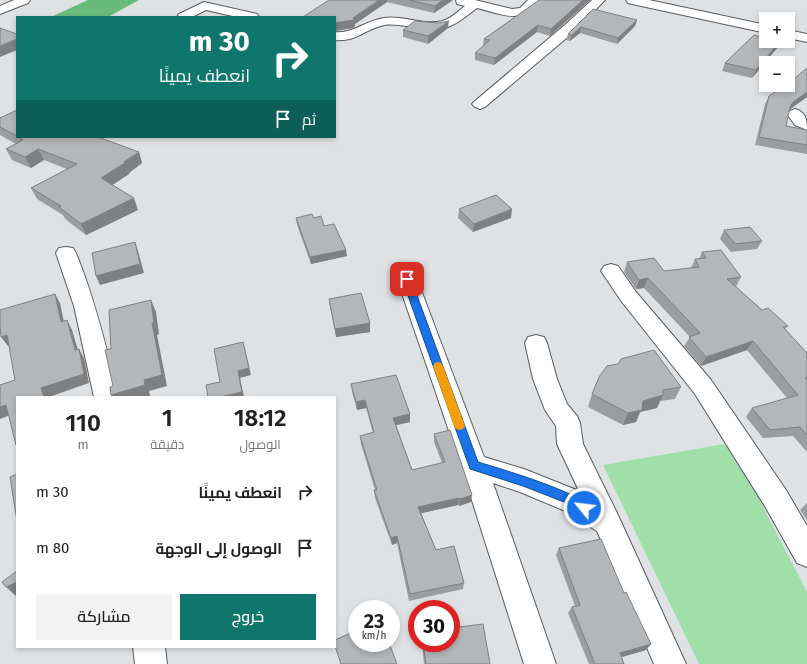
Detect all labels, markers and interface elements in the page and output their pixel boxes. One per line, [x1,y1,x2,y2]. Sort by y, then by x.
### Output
map controls [759,12,795,92]
button: + [759,12,795,48]
text: 30 m [189,25,250,58]
icon: right [264,32,316,84]
button: − [759,56,795,92]
text: انعطف يمينًا [159,65,250,87]
icon: arrive [272,108,294,130]
text: ثم [302,111,316,129]
pin [390,262,424,296]
icon: arrive [396,268,418,290]
text: 1 [162,404,173,432]
text: 18:12 [234,404,287,432]
text: 110 [66,409,101,437]
text: m [78,437,89,452]
text: دقيقة [150,437,184,452]
text: الوصول [239,437,281,452]
icon: right [294,481,316,503]
text: 30 m [36,483,69,501]
text: انعطف يمينًا [198,484,282,502]
position arrow [563,487,605,529]
icon: arrive [294,537,316,559]
text: 80 m [36,539,69,557]
text: الوصول إلى الوجهة [155,540,282,558]
button: مشاركة [36,594,172,640]
button: خروج [180,594,316,640]
speed limit sign: 30 [408,600,460,652]
text: 23 [364,609,384,633]
text: km/h [362,630,386,642]

